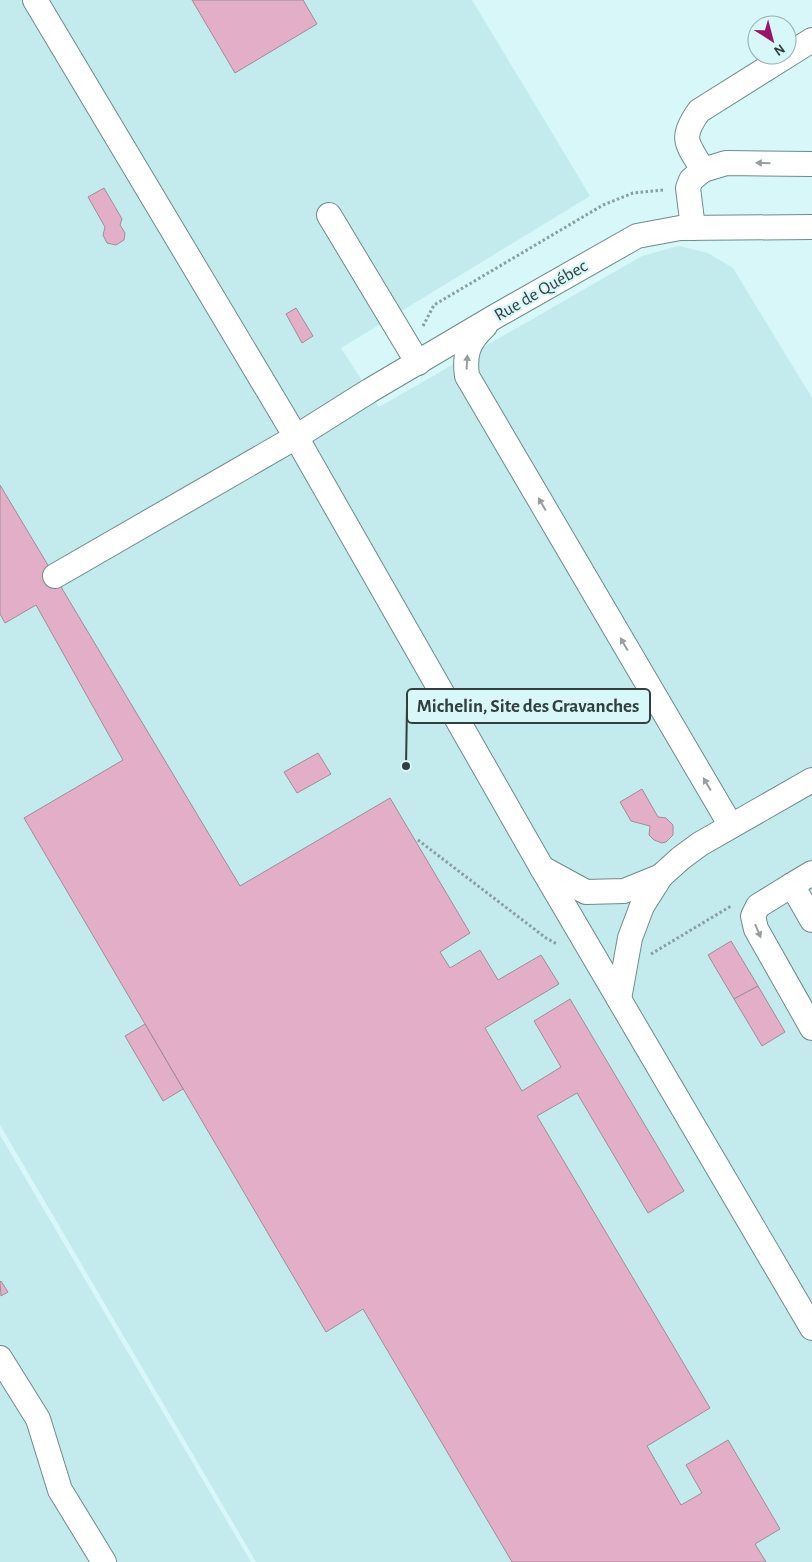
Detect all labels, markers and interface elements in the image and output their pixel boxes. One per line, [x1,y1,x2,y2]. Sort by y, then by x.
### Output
north arrow [747,15,797,65]
text: N [771,41,787,58]
one-way arrow [755,158,771,166]
street label: Rue de Québec [491,257,591,325]
one-way arrow [463,354,471,370]
one-way arrow [537,497,546,510]
one-way arrow [620,637,629,650]
callout: Michelin, Site des Gravanches [407,689,650,723]
text: Michelin, Site des Gravanches [417,697,639,716]
one-way arrow [702,777,711,790]
one-way arrow [754,924,762,939]

